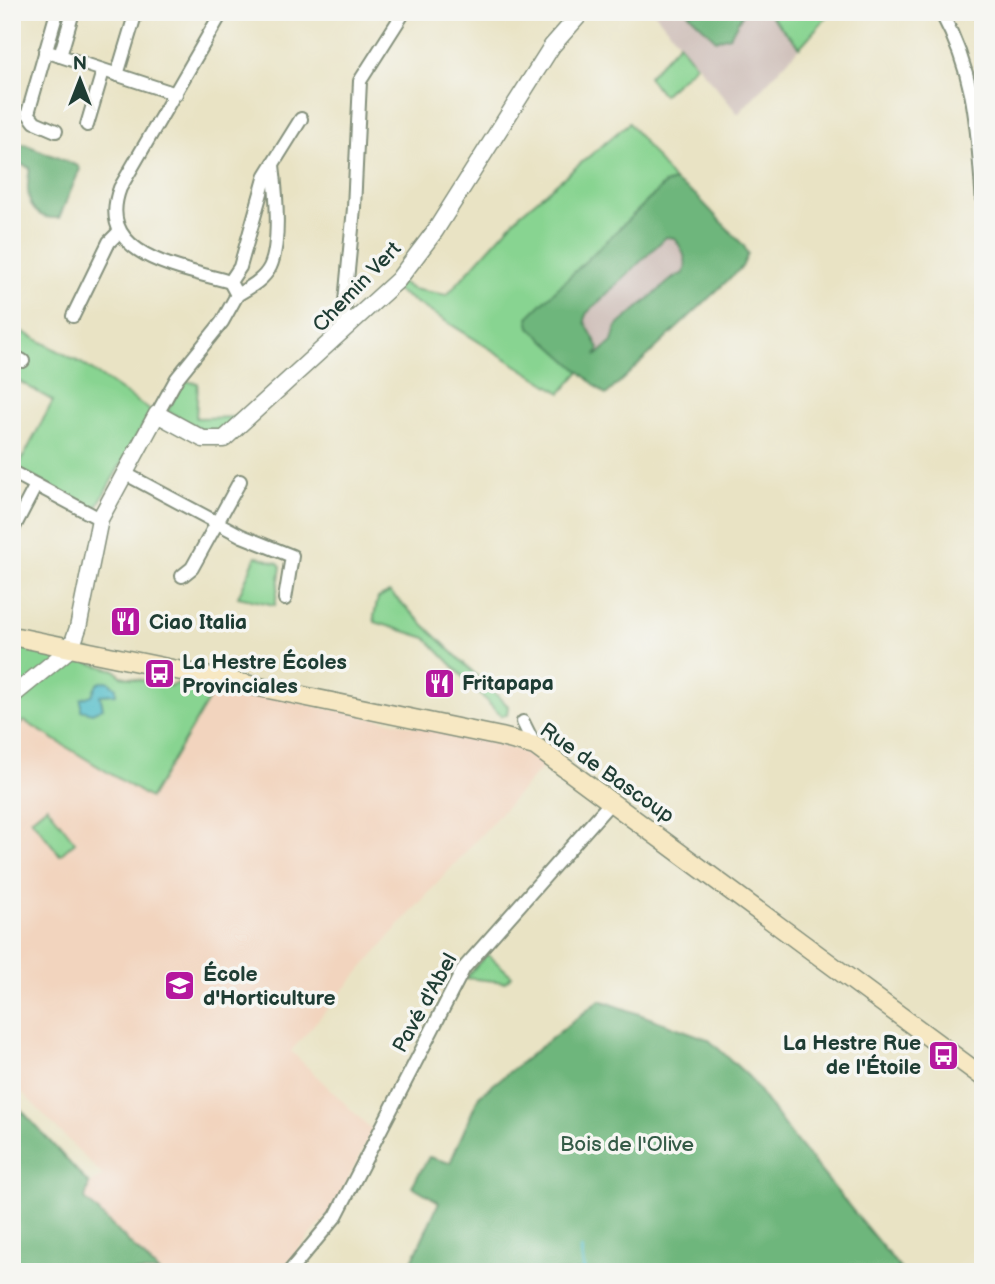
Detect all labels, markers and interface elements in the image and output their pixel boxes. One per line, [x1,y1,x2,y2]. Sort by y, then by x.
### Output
north arrow [46,46,116,116]
text: N [73,53,87,76]
street label: Chemin Vert [308,236,407,337]
restaurant icon: Ciao Italia [109,605,143,639]
place label: Ciao Italia [149,610,247,635]
place label: La Hestre Écoles Provinciales [182,649,347,699]
bus stop icon: La Hestre Écoles Provinciales [142,657,176,691]
restaurant icon: Fritapapa [422,666,456,700]
place label: Fritapapa [462,671,554,696]
street label: Rue de Bascoup [535,717,679,829]
street label: Pavé d'Abel [387,949,463,1057]
place label: École d'Horticulture [203,961,336,1011]
school or university icon: École d'Horticulture [163,969,197,1003]
place label: La Hestre Rue de l'Étoile [783,1031,921,1080]
bus stop icon: La Hestre Rue de l'Étoile [927,1038,961,1072]
park label: Bois de l'Olive [560,1132,694,1157]

